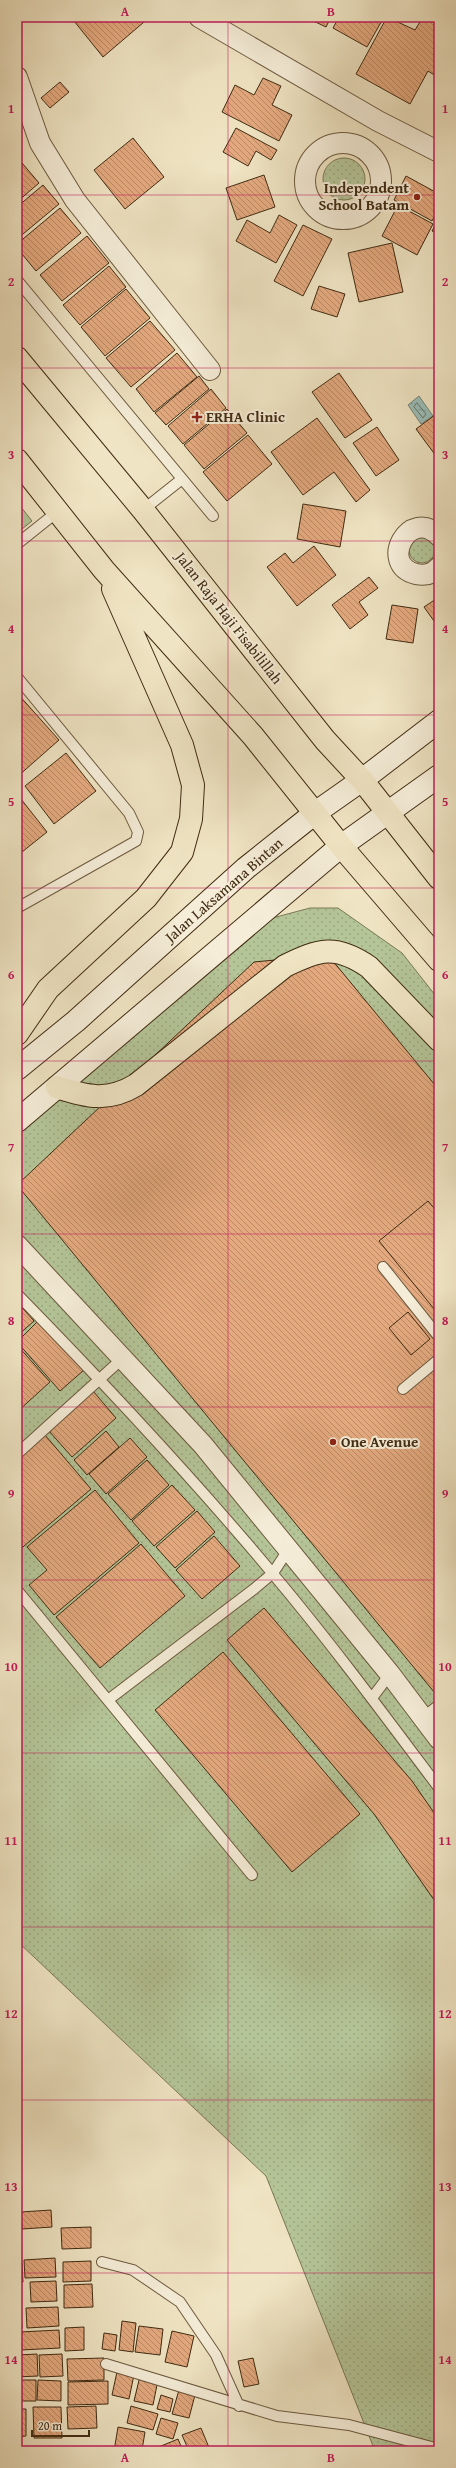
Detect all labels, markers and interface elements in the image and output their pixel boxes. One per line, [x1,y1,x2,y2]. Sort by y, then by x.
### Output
text: A [121,2,130,21]
text: B [327,2,335,21]
text: 1 [8,99,14,118]
text: 1 [442,99,448,118]
place label: Independent School Batam [318,177,409,215]
marker: Independent School Batam [412,192,422,202]
text: 2 [8,272,15,291]
text: 2 [442,272,449,291]
place label: ERHA Clinic [206,406,285,427]
marker: ERHA Clinic [191,411,203,423]
text: 3 [8,445,14,464]
text: 3 [442,445,448,464]
street label: Jalan Raja Haji Fisabilillah [170,546,288,689]
text: 4 [8,619,15,638]
text: 4 [442,619,449,638]
text: 5 [8,792,15,811]
text: 5 [442,792,449,811]
street label: Jalan Laksamana Bintan [159,832,288,948]
text: 6 [8,965,15,984]
text: 6 [442,965,449,984]
text: 7 [8,1138,15,1157]
text: 7 [442,1138,449,1157]
text: 8 [8,1311,15,1330]
text: 8 [442,1311,449,1330]
place label: One Avenue [341,1431,418,1452]
marker: One Avenue [328,1437,338,1447]
text: 9 [8,1484,15,1503]
text: 9 [442,1484,449,1503]
text: 10 [4,1657,18,1676]
text: 10 [438,1657,452,1676]
text: 11 [4,1831,18,1850]
text: 11 [438,1831,452,1850]
text: 12 [4,2004,18,2023]
text: 12 [438,2004,452,2023]
text: 13 [4,2177,18,2196]
text: 13 [438,2177,452,2196]
text: 14 [4,2350,18,2369]
text: 14 [438,2350,452,2369]
scale bar [32,2412,89,2438]
text: 20 m [38,2417,62,2434]
text: A [121,2448,130,2467]
text: B [327,2448,335,2467]

